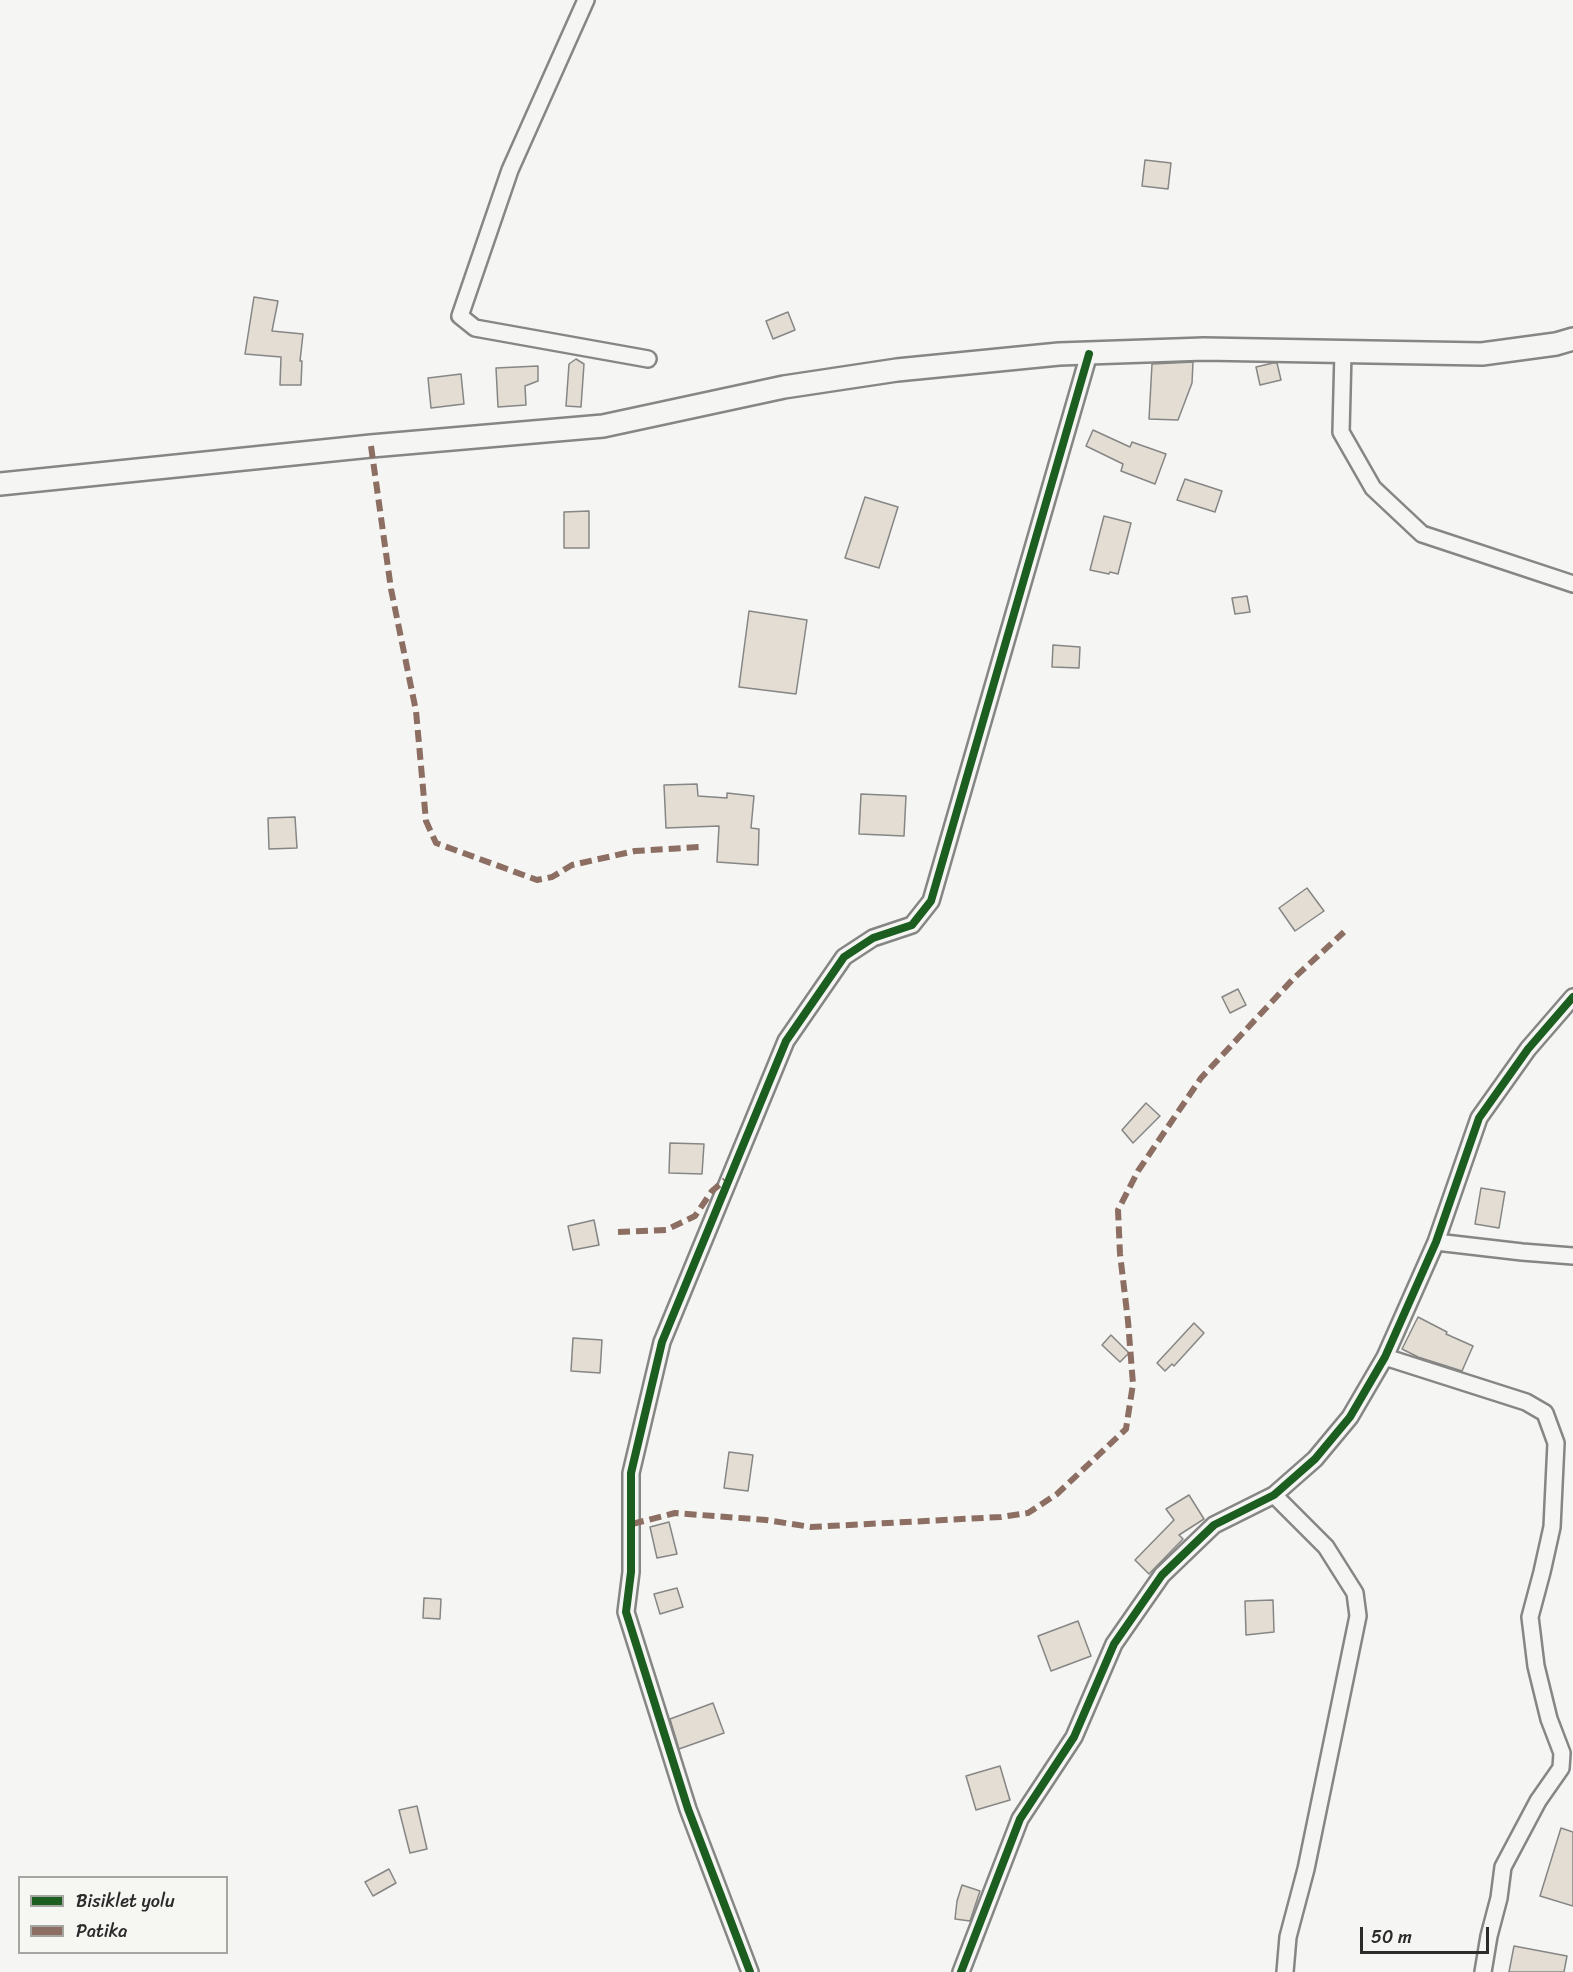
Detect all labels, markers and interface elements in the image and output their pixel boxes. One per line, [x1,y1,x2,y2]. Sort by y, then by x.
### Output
legend [18,1876,228,1954]
text: Bisiklet yolu [76,1885,175,1917]
text: Patika [76,1915,127,1947]
scale bar [1363,1915,1492,1953]
text: 50 m [1371,1921,1412,1953]

